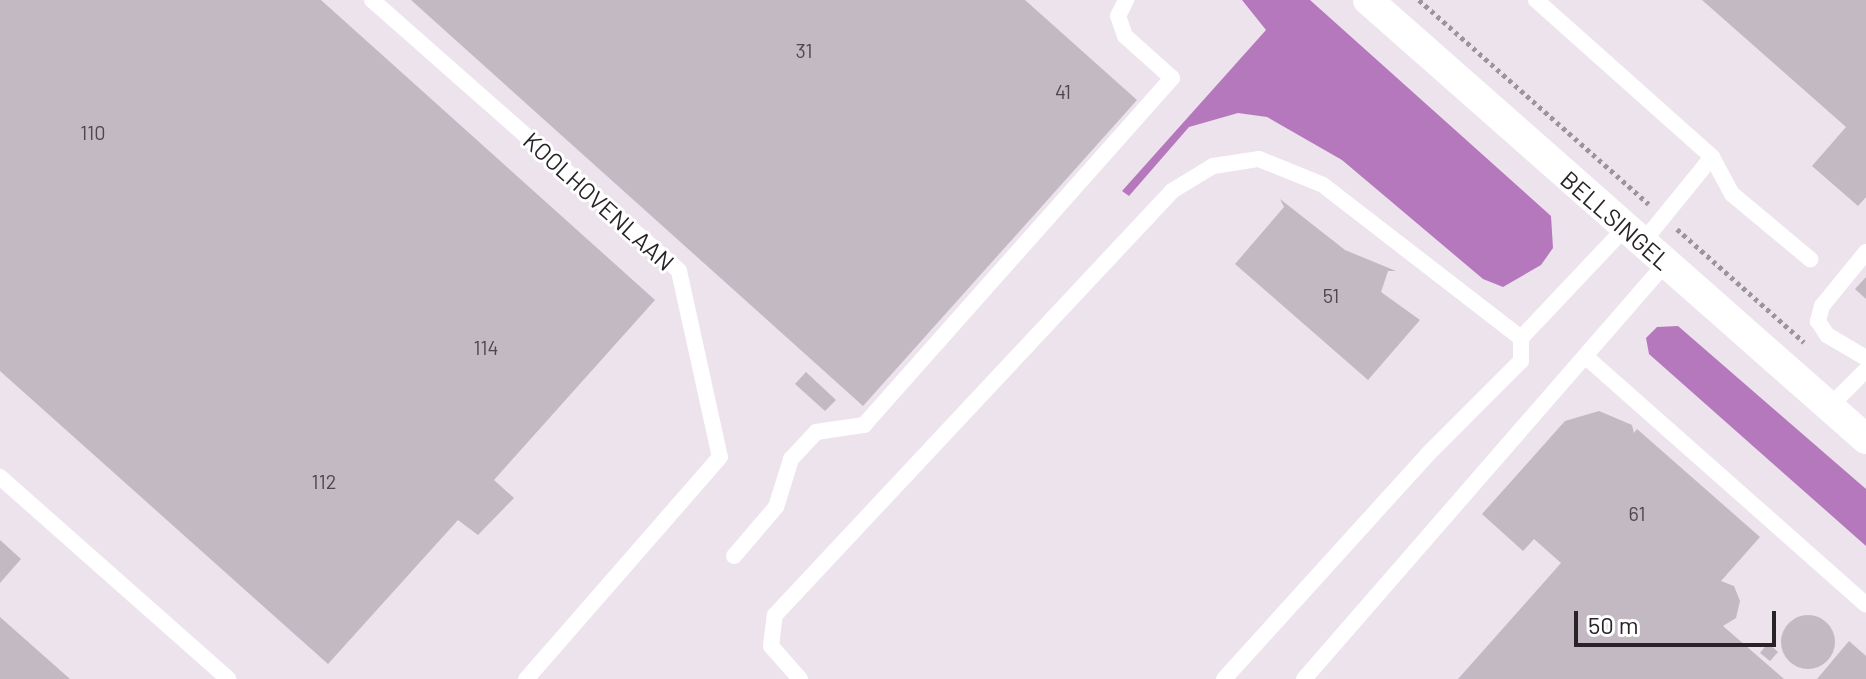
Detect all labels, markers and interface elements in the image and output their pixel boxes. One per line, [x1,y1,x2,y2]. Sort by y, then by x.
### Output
house number: 31 [795,38,813,62]
house number: 41 [1055,79,1071,103]
house number: 110 [80,120,106,144]
street label: KOOLHOVENLAAN [518,126,680,276]
street label: BELLSINGEL [1555,164,1677,276]
house number: 51 [1323,283,1339,307]
house number: 114 [473,335,499,359]
house number: 112 [312,469,336,493]
house number: 61 [1629,501,1645,525]
scale bar [1578,595,1780,645]
text: 50 m [1588,610,1639,639]

